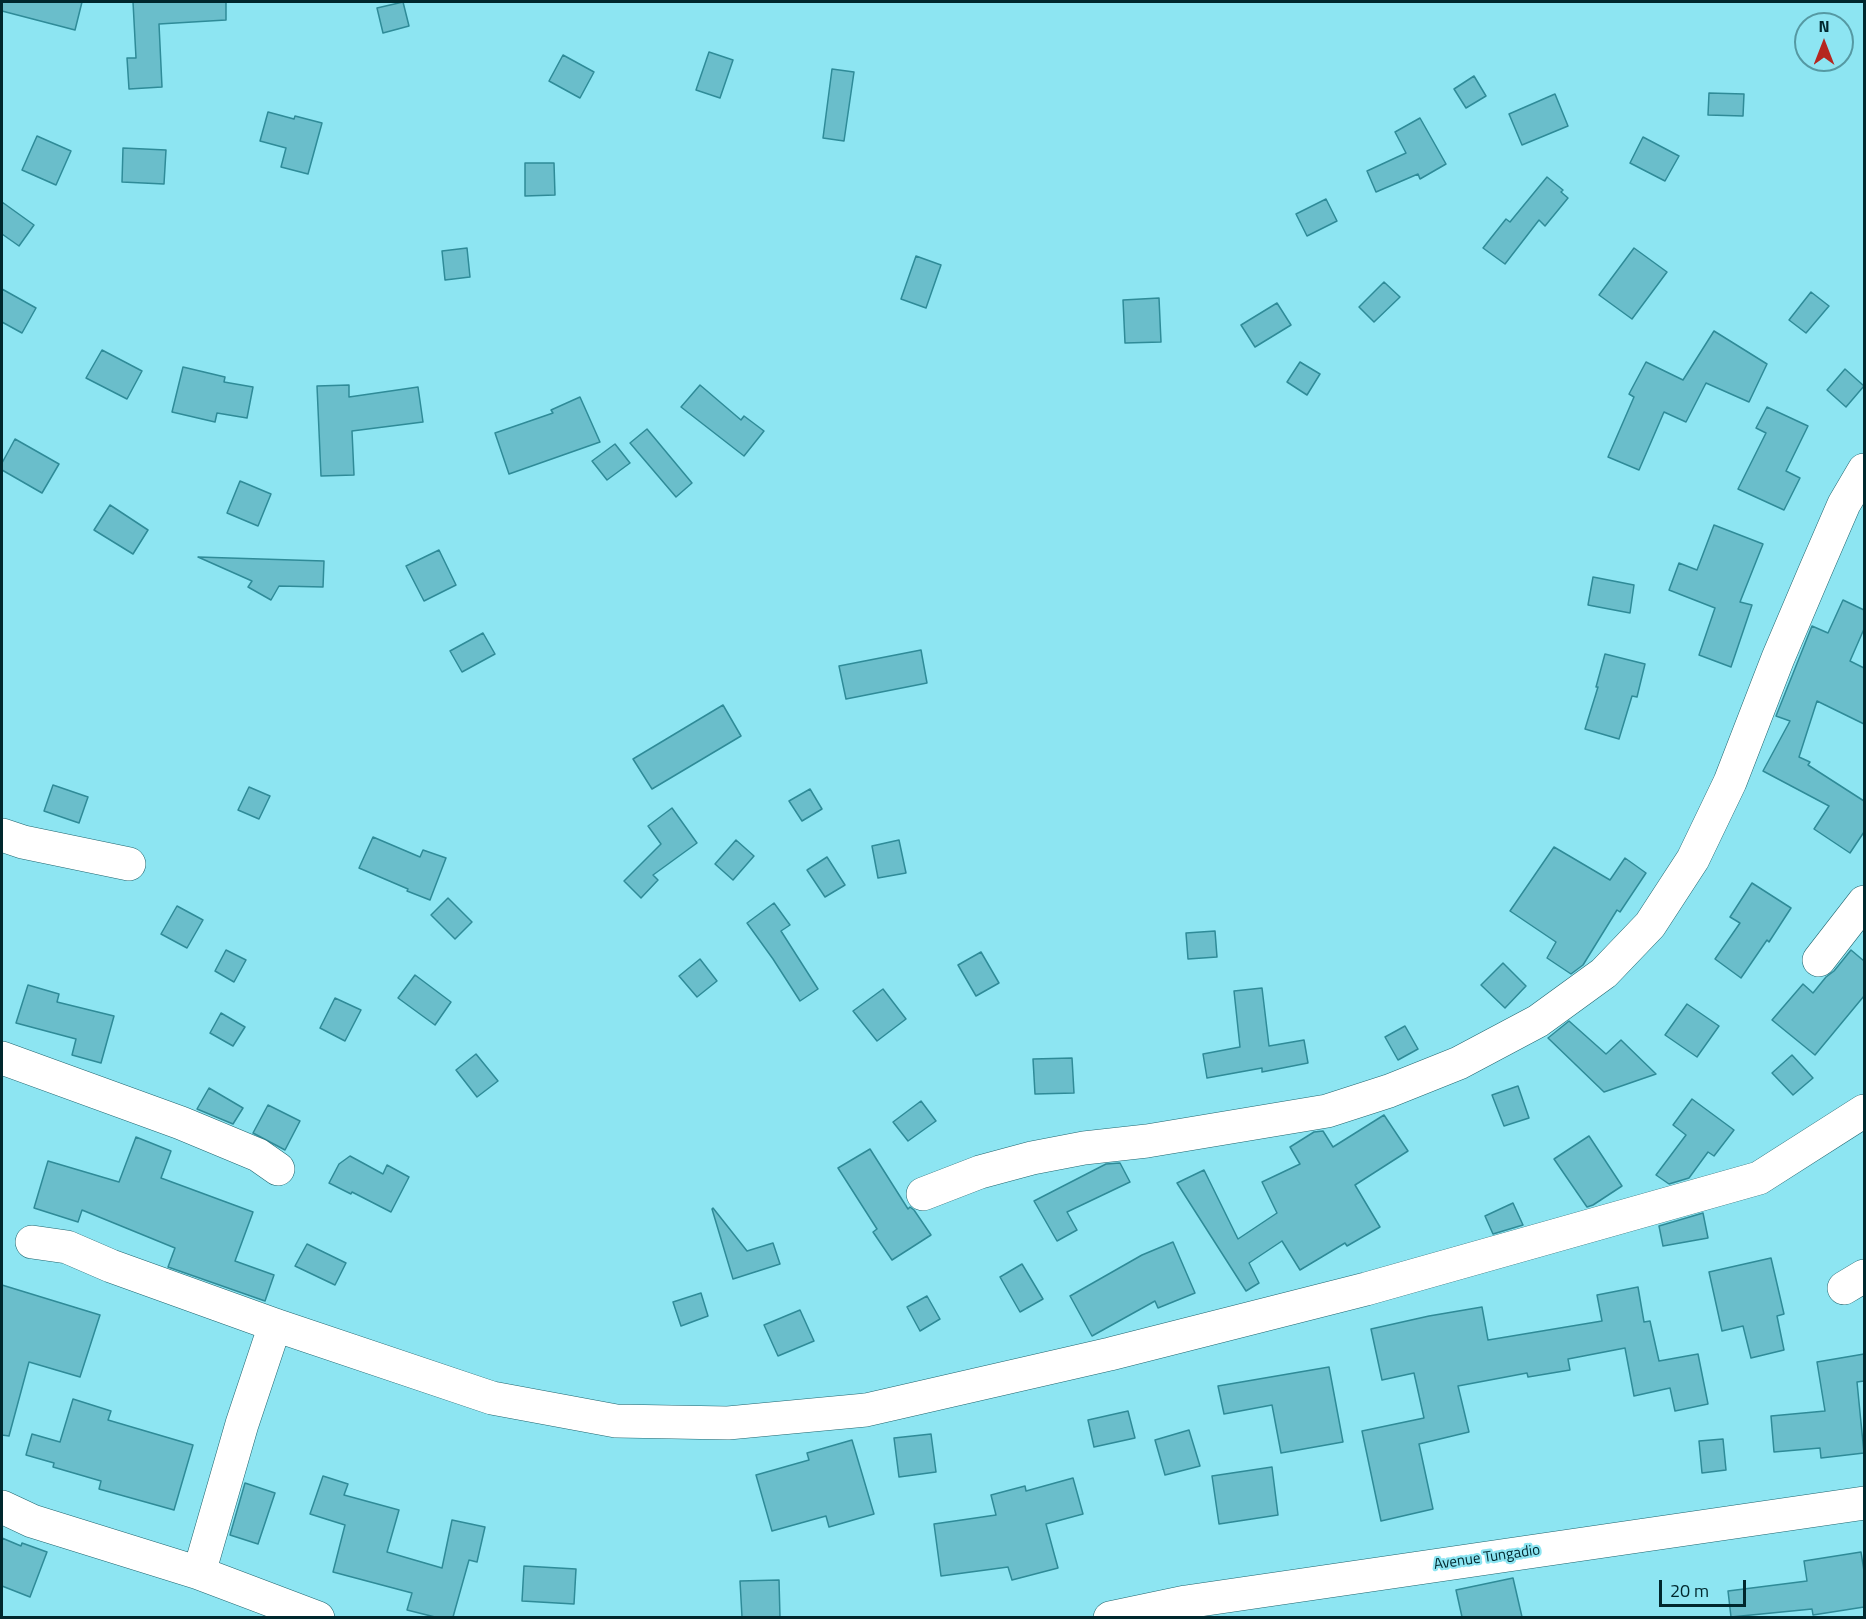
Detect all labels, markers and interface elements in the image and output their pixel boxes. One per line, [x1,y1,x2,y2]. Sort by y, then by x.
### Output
north arrow [1794,12,1854,72]
text: N [1818,14,1830,38]
street label: Avenue Tungadio [1433,1542,1541,1574]
scale bar [1662,1568,1749,1606]
text: 20 m [1670,1577,1709,1604]

